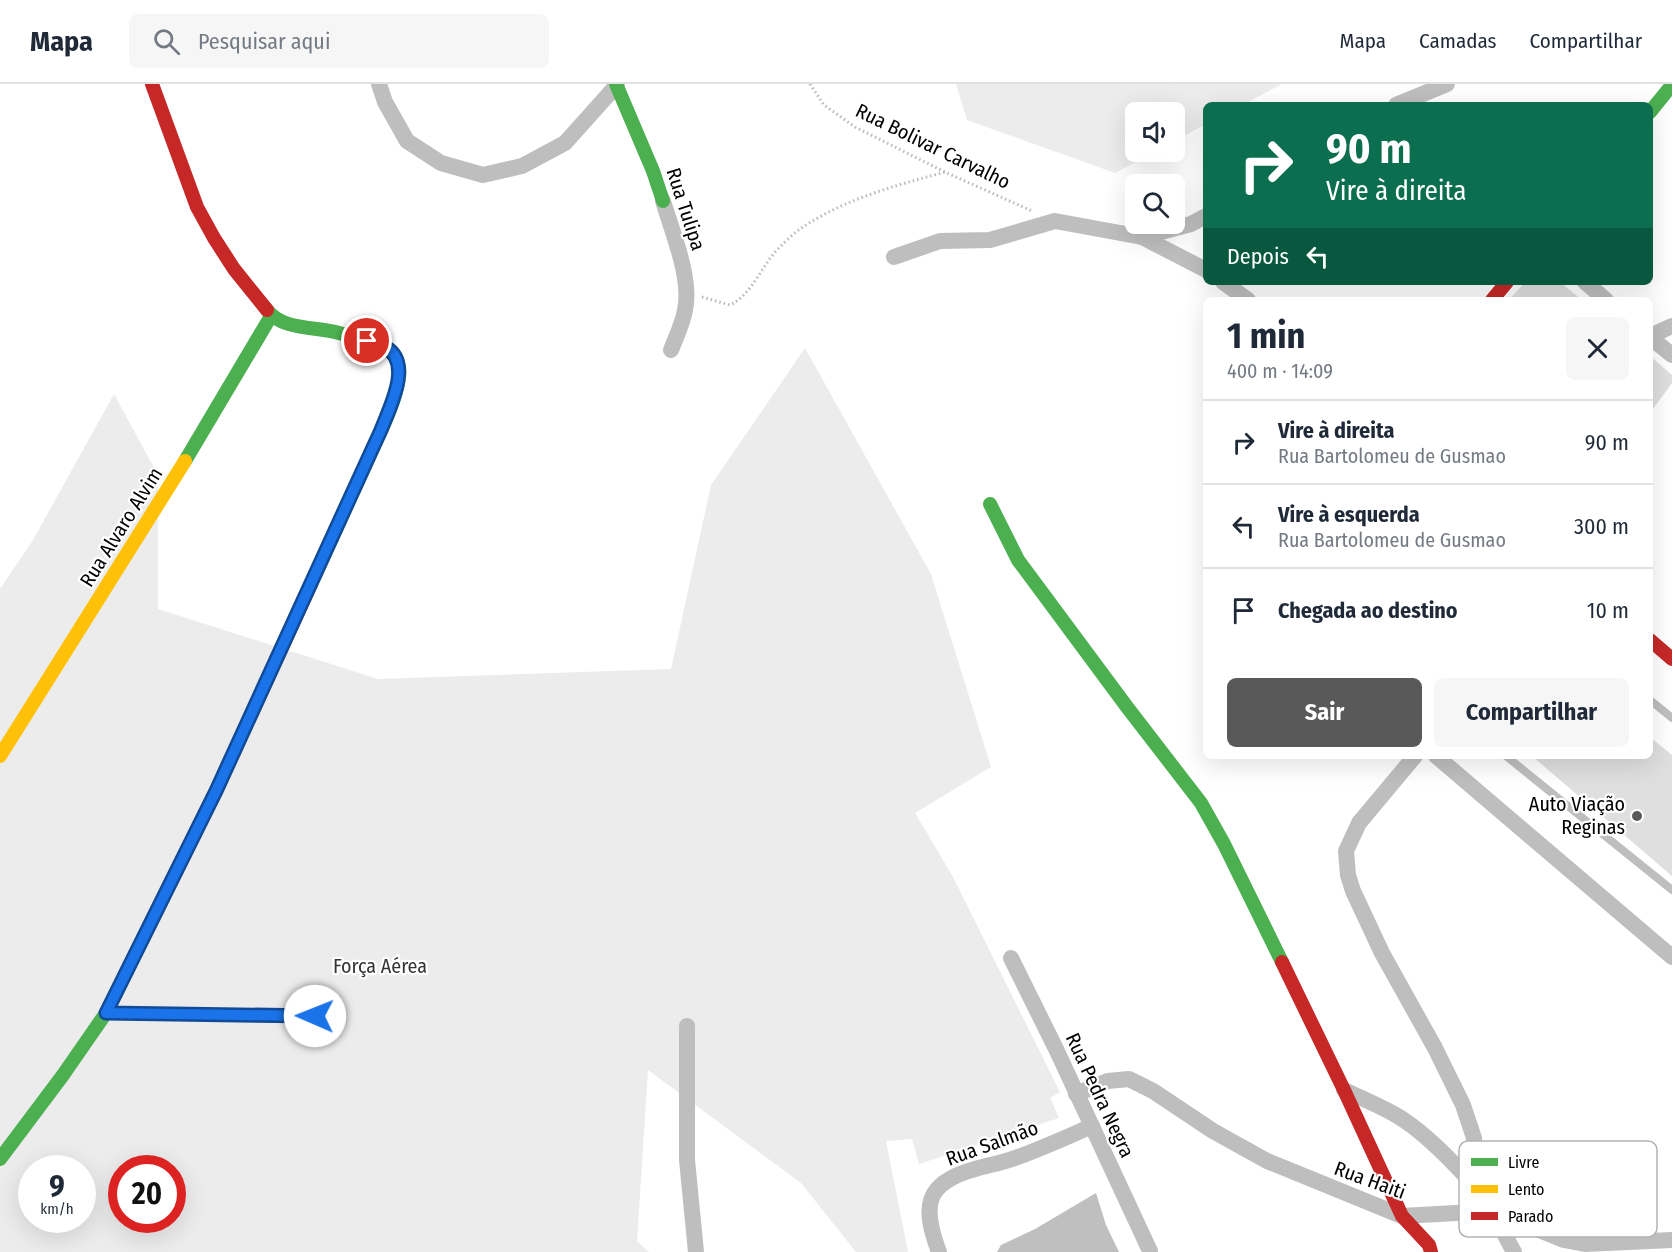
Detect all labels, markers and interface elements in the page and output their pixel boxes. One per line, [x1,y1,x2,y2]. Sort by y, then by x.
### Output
search box [129,14,549,68]
text: Mapa [30,25,93,58]
icon: search [150,25,183,58]
text: Pesquisar aqui [198,28,330,55]
text: Mapa [1340,28,1386,54]
text: Camadas [1419,28,1497,54]
text: Compartilhar [1530,28,1642,54]
street label: Rua Bolivar Carvalho [852,98,1014,194]
map controls [1125,102,1185,234]
button: sound [1125,102,1185,162]
text: 90 m [1326,124,1411,174]
icon: right [1227,126,1305,204]
street label: Rua Tulipa [661,165,711,253]
button: search [1125,174,1185,234]
text: Vire à direita [1326,175,1466,207]
icon: left [1301,240,1334,273]
text: Depois [1227,243,1289,270]
text: 1 min [1227,314,1305,358]
pin [341,315,392,366]
button: close [1566,317,1629,380]
icon: arrive [350,324,383,357]
text: 400 m · 14:09 [1227,359,1333,383]
text: Vire à direita [1278,417,1394,444]
icon: right [1227,426,1260,459]
text: 90 m [1585,429,1629,456]
text: Rua Bartolomeu de Gusmao [1278,444,1506,468]
street label: Rua Alvaro Alvim [75,463,167,591]
text: Vire à esquerda [1278,501,1420,528]
icon: left [1227,510,1260,543]
text: 300 m [1574,513,1629,540]
text: Rua Bartolomeu de Gusmao [1278,528,1506,552]
icon: arrive [1227,594,1260,627]
text: Chegada ao destino [1278,597,1458,624]
text: 10 m [1587,597,1629,624]
button: Sair [1227,678,1422,747]
button: Compartilhar [1434,678,1629,747]
place label: Auto Viação Reginas [1529,792,1625,839]
marker: Auto Viação Reginas [1630,809,1644,823]
park label: Força Aérea [333,954,427,978]
position arrow [283,984,347,1048]
street label: Rua Pedra Negra [1061,1029,1139,1161]
street label: Rua Salmão [943,1115,1041,1171]
legend [1459,1141,1657,1237]
text: Livre [1508,1153,1539,1172]
speed limit sign: 20 [108,1155,186,1233]
street label: Rua Haiti [1331,1156,1409,1204]
text: 9 [49,1169,65,1205]
text: Lento [1508,1180,1544,1199]
text: km/h [40,1200,74,1218]
text: Parado [1508,1207,1553,1226]

